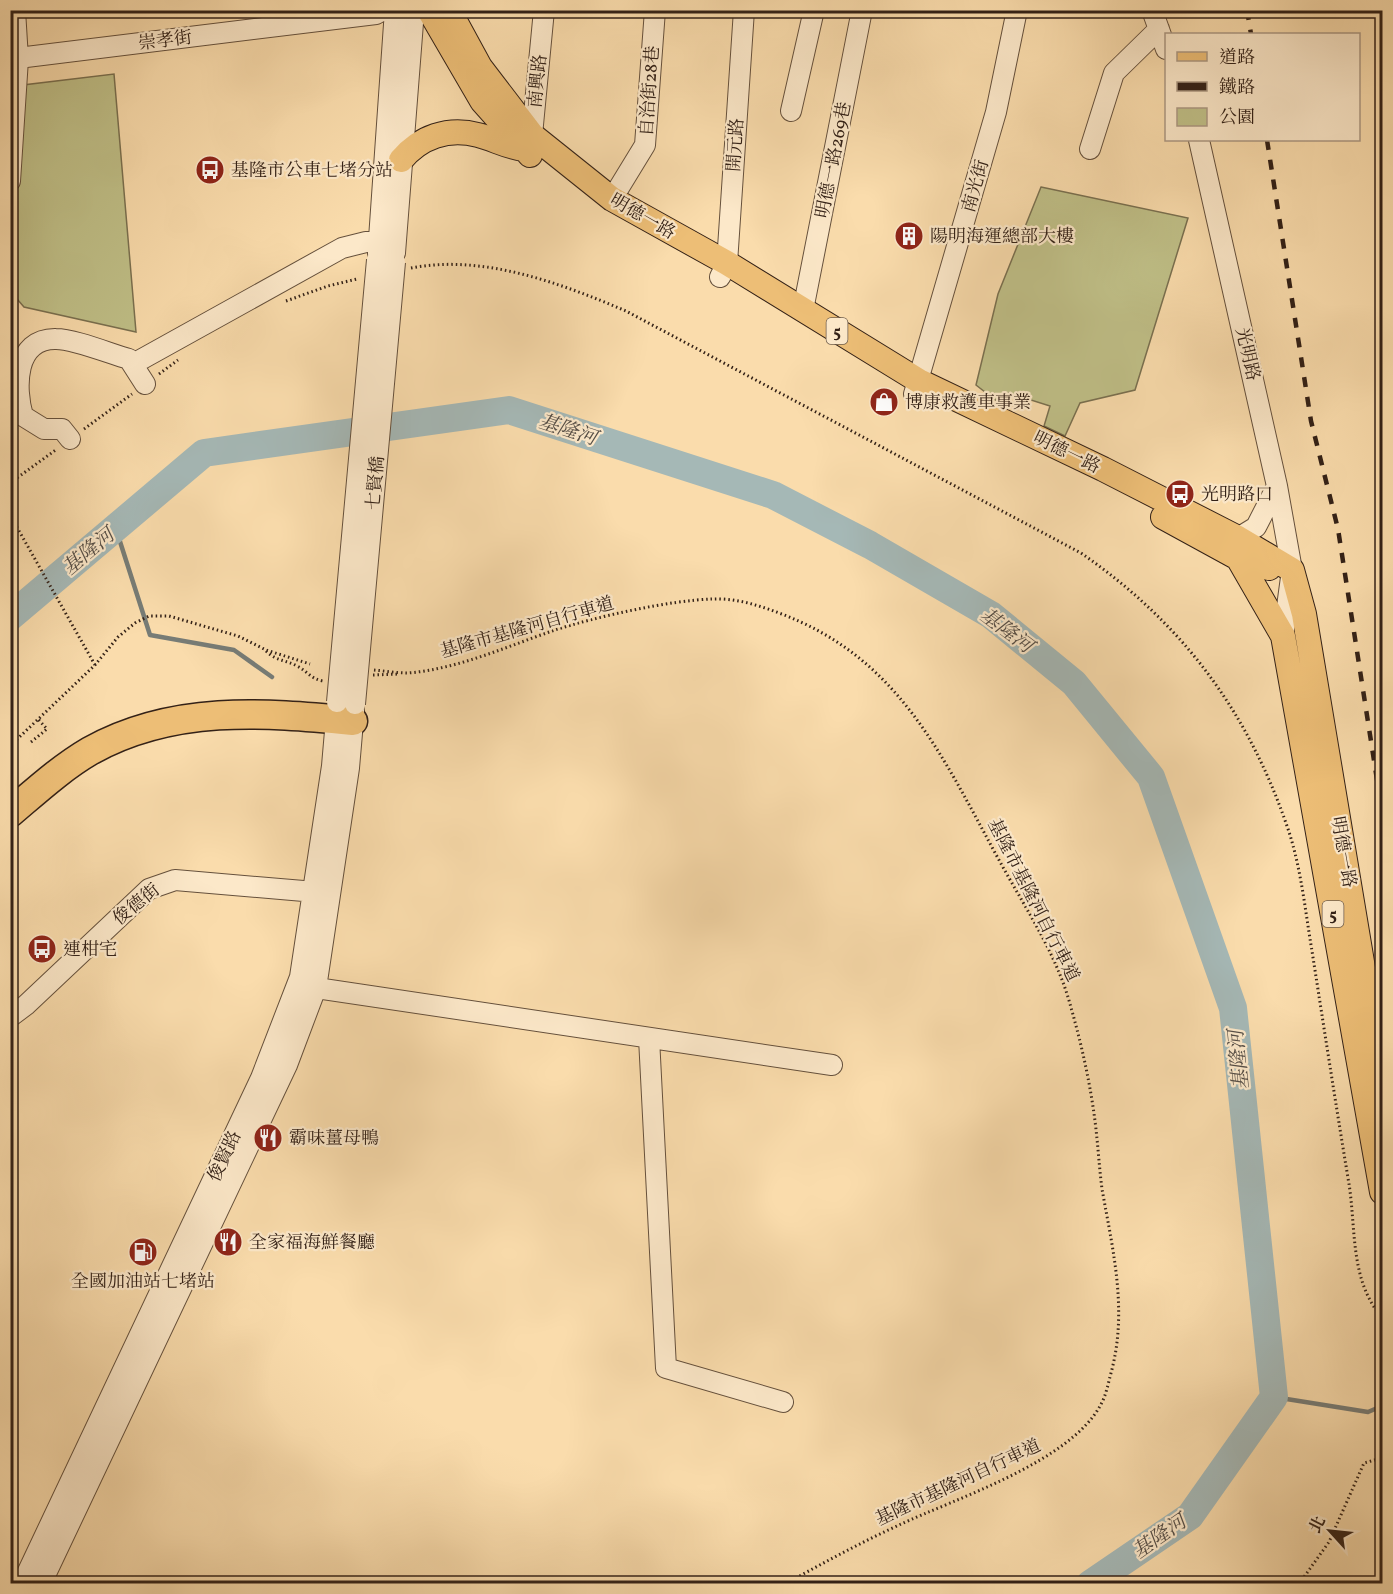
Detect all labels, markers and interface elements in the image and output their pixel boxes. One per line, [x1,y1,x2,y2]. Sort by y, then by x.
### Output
street label: 崇孝街 [137,26,194,57]
legend [1165,33,1360,141]
street label: 自治街28巷 [635,45,666,137]
text: 道路 [1219,46,1255,71]
street label: 南興路 [523,53,554,109]
text: 鐵路 [1219,76,1255,101]
street label: 明德一路269巷 [811,100,858,221]
text: 公園 [1219,106,1255,131]
street label: 開元路 [722,117,751,173]
bus stop icon: 基隆市公車七堵分站 [194,154,226,186]
street label: 南光街 [957,157,996,216]
place label: 基隆市公車七堵分站 [231,159,393,184]
street label: 明德一路 [605,188,680,246]
building icon: 陽明海運總部大樓 [893,220,925,252]
place label: 陽明海運總部大樓 [930,225,1074,250]
road number: 5 [826,318,848,344]
street label: 光明路 [1228,325,1265,383]
shop icon: 博康救護車事業 [868,386,900,418]
place label: 博康救護車事業 [905,391,1031,416]
water label: 基隆河 [535,408,603,454]
street label: 明德一路 [1029,426,1104,480]
street label: 七賢橋 [362,455,391,511]
bus stop icon: 光明路口 [1164,478,1196,510]
place label: 光明路口 [1201,483,1273,508]
water label: 基隆河 [57,521,124,583]
street label: 基隆市基隆河自行車道 [437,592,617,665]
water label: 基隆河 [973,602,1041,663]
street label: 基隆市基隆河自行車道 [981,815,1085,987]
street label: 明德一路 [1324,815,1361,890]
street label: 俊德街 [108,878,166,932]
road number: 5 [1322,901,1344,927]
bus stop icon: 連柑宅 [26,933,58,965]
place label: 連柑宅 [63,938,117,963]
water label: 基隆河 [1223,1026,1257,1091]
restaurant icon: 霸味薑母鴨 [252,1122,284,1154]
street label: 俊賢路 [203,1127,248,1186]
place label: 霸味薑母鴨 [289,1127,379,1152]
restaurant icon: 全家福海鮮餐廳 [212,1226,244,1258]
place label: 全家福海鮮餐廳 [249,1231,375,1256]
fuel station icon: 全國加油站七堵站 [127,1236,159,1268]
place label: 全國加油站七堵站 [71,1270,215,1295]
street label: 基隆市基隆河自行車道 [872,1434,1045,1533]
north arrow [1300,1501,1360,1561]
water label: 基隆河 [1128,1507,1195,1566]
text: 北 [1305,1513,1332,1537]

